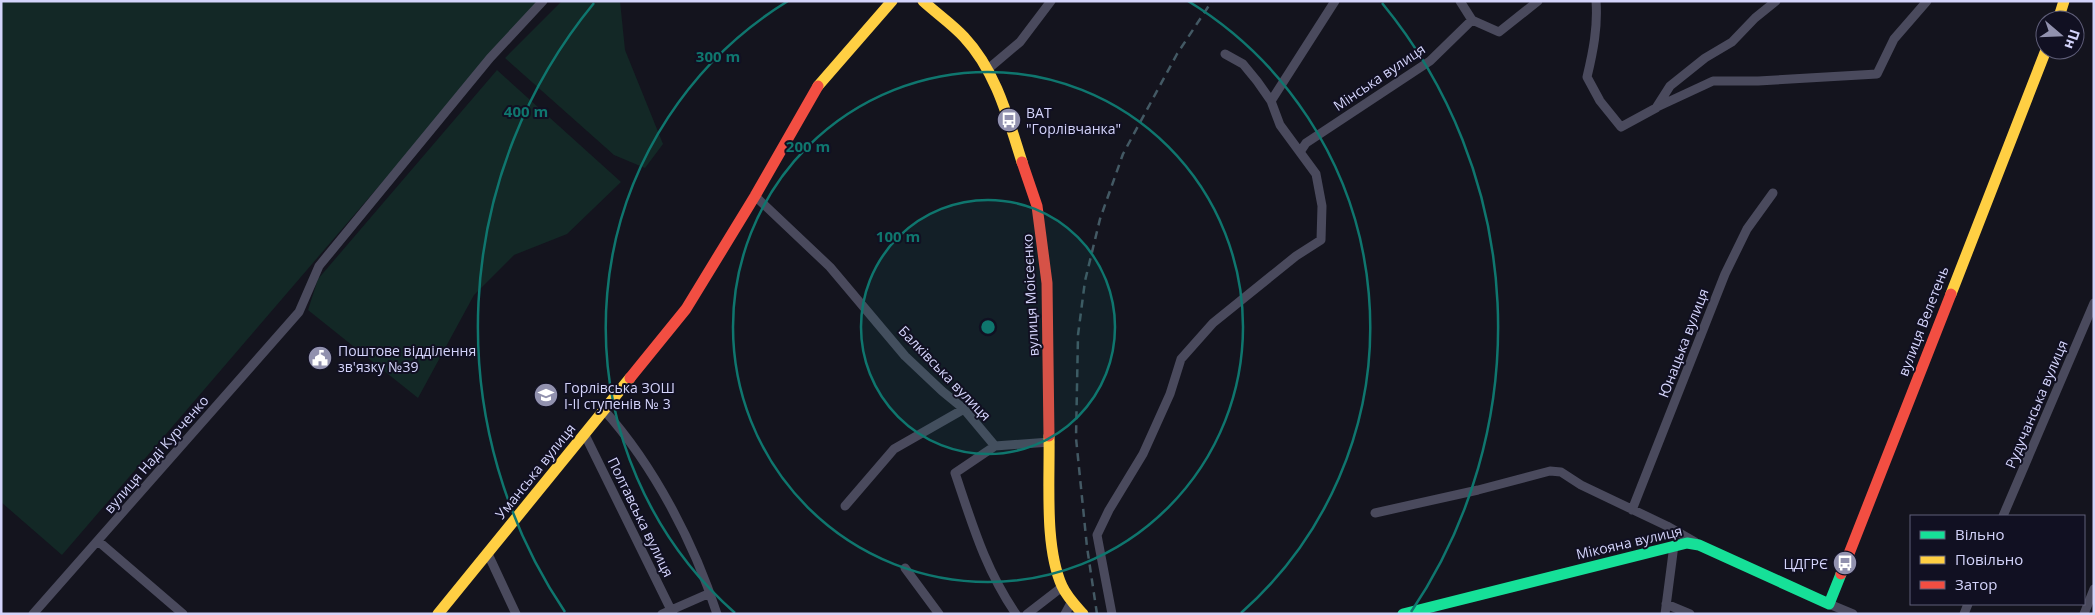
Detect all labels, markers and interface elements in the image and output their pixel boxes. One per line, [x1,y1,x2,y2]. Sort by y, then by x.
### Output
north arrow [2035,10,2085,60]
text: Пн [2061,27,2085,52]
street label: Мінська вулиця [1329,39,1429,115]
text: 300 m [696,46,740,66]
text: 400 m [504,101,548,121]
place label: ВАТ "Горлівчанка" [1026,103,1121,138]
bus stop icon: ВАТ "Горлівчанка" [996,107,1022,133]
text: 200 m [786,136,830,156]
text: 100 m [876,226,920,246]
street label: вулиця Моісеєнко [1017,233,1043,357]
street label: вулиця Велетень [1893,263,1953,379]
street label: Юнацька вулиця [1653,286,1713,400]
centre of rings [979,318,997,336]
street label: Балківська вулиця [895,321,995,425]
street label: Рудучанська вулиця [2000,337,2072,471]
place label: Поштове відділення зв'язку №39 [338,341,476,376]
public building icon: Поштове відділення зв'язку №39 [307,345,333,371]
place label: Горлівська ЗОШ І-ІІ ступенів № 3 [564,378,675,413]
school or university icon: Горлівська ЗОШ І-ІІ ступенів № 3 [533,382,559,408]
street label: вулиця Наді Курченко [99,391,213,517]
street label: Уманська вулиця [491,419,579,523]
street label: Полтавська вулиця [604,454,678,580]
legend [1910,515,2085,605]
street label: Мікояна вулиця [1574,521,1684,563]
text: Вільно [1955,524,2004,544]
text: Повільно [1955,549,2023,569]
bus stop icon: ЦДГРЄ [1832,550,1858,576]
place label: ЦДГРЄ [1783,554,1828,573]
text: Затор [1955,574,1997,594]

